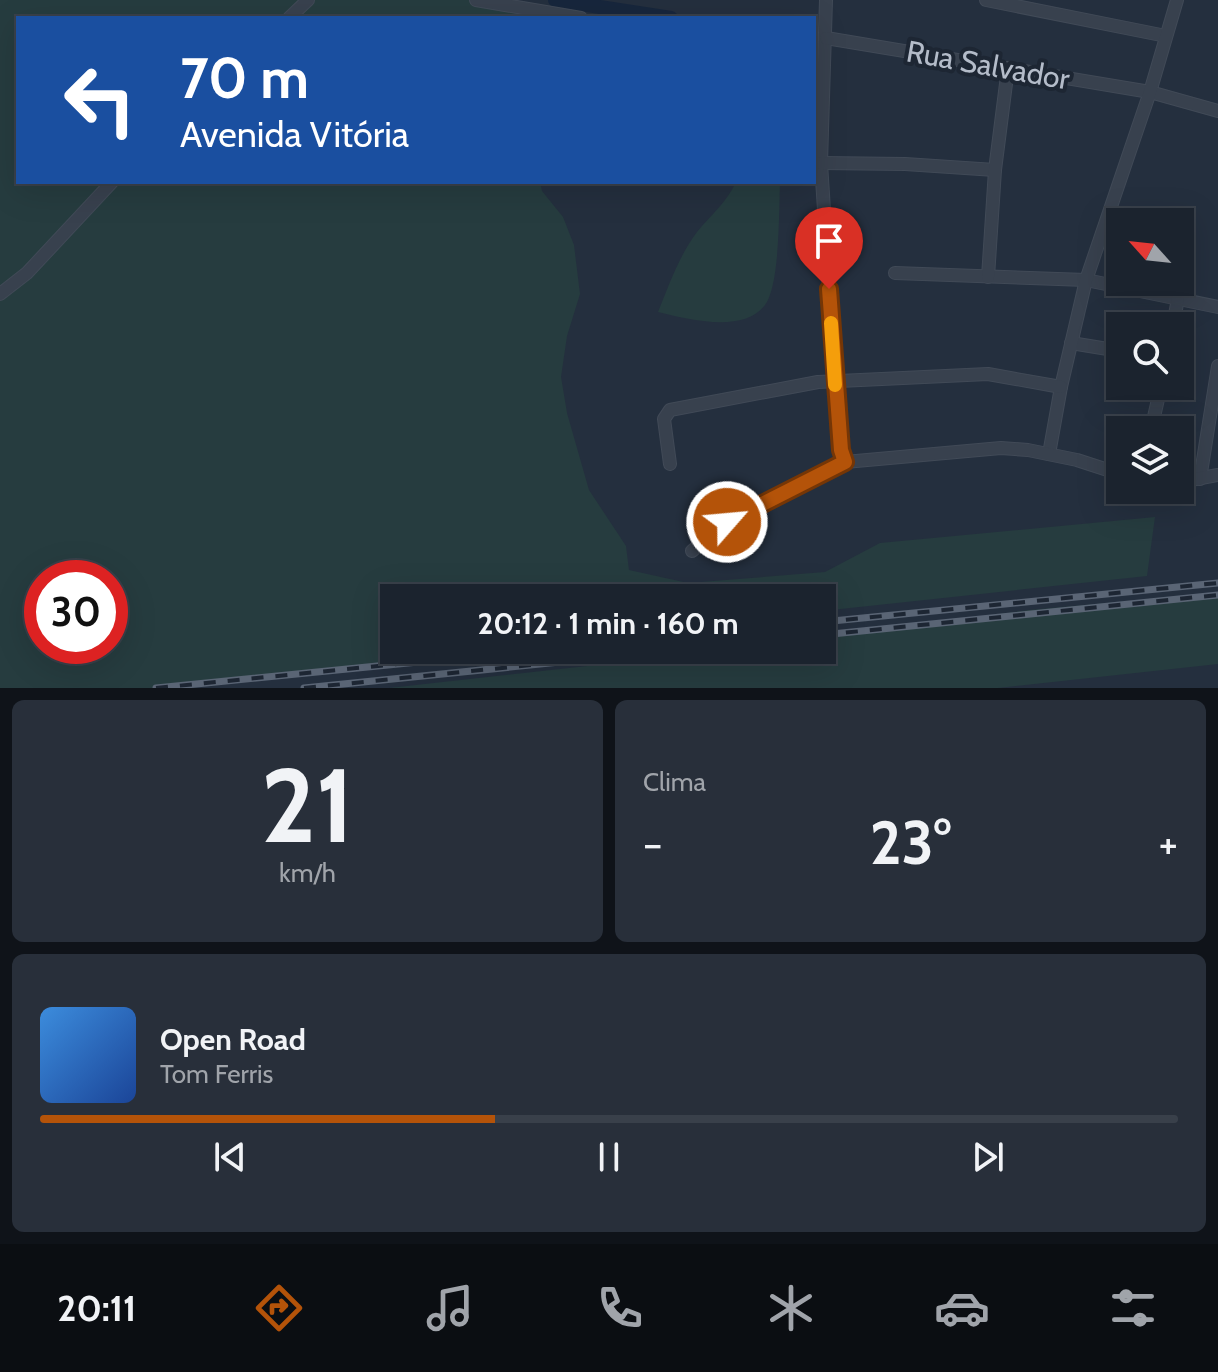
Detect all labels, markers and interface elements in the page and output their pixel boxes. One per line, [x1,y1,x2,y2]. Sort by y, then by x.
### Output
street label: Rua Salvador [904,32,1073,98]
text: 70 m [180,44,309,112]
icon: left [48,48,152,152]
text: Avenida Vitória [180,112,409,156]
pin [795,207,863,289]
north arrow [1106,208,1194,296]
map controls [1106,208,1194,504]
icon: arrive [807,219,851,263]
button: search [1106,312,1194,400]
button: layers [1106,416,1194,504]
position arrow [685,480,769,564]
speed limit sign: 30 [24,560,128,664]
text: 20:12 · 1 min · 160 m [477,605,739,642]
text: 21 [261,742,354,868]
text: Clima [643,766,706,798]
text: 23° [870,806,951,879]
text: − [643,817,662,870]
text: + [1159,817,1178,870]
text: km/h [279,857,336,889]
text: Open Road [160,1021,306,1058]
text: Tom Ferris [160,1058,273,1090]
icon: previous [208,1135,252,1179]
icon: pause [587,1135,631,1179]
icon: next [966,1135,1010,1179]
icon: directions [251,1280,307,1336]
icon: music [422,1280,478,1336]
icon: phone [592,1280,648,1336]
icon: climate [763,1280,819,1336]
icon: car [934,1280,990,1336]
icon: filters [1105,1280,1161,1336]
text: 20:11 [57,1286,136,1330]

